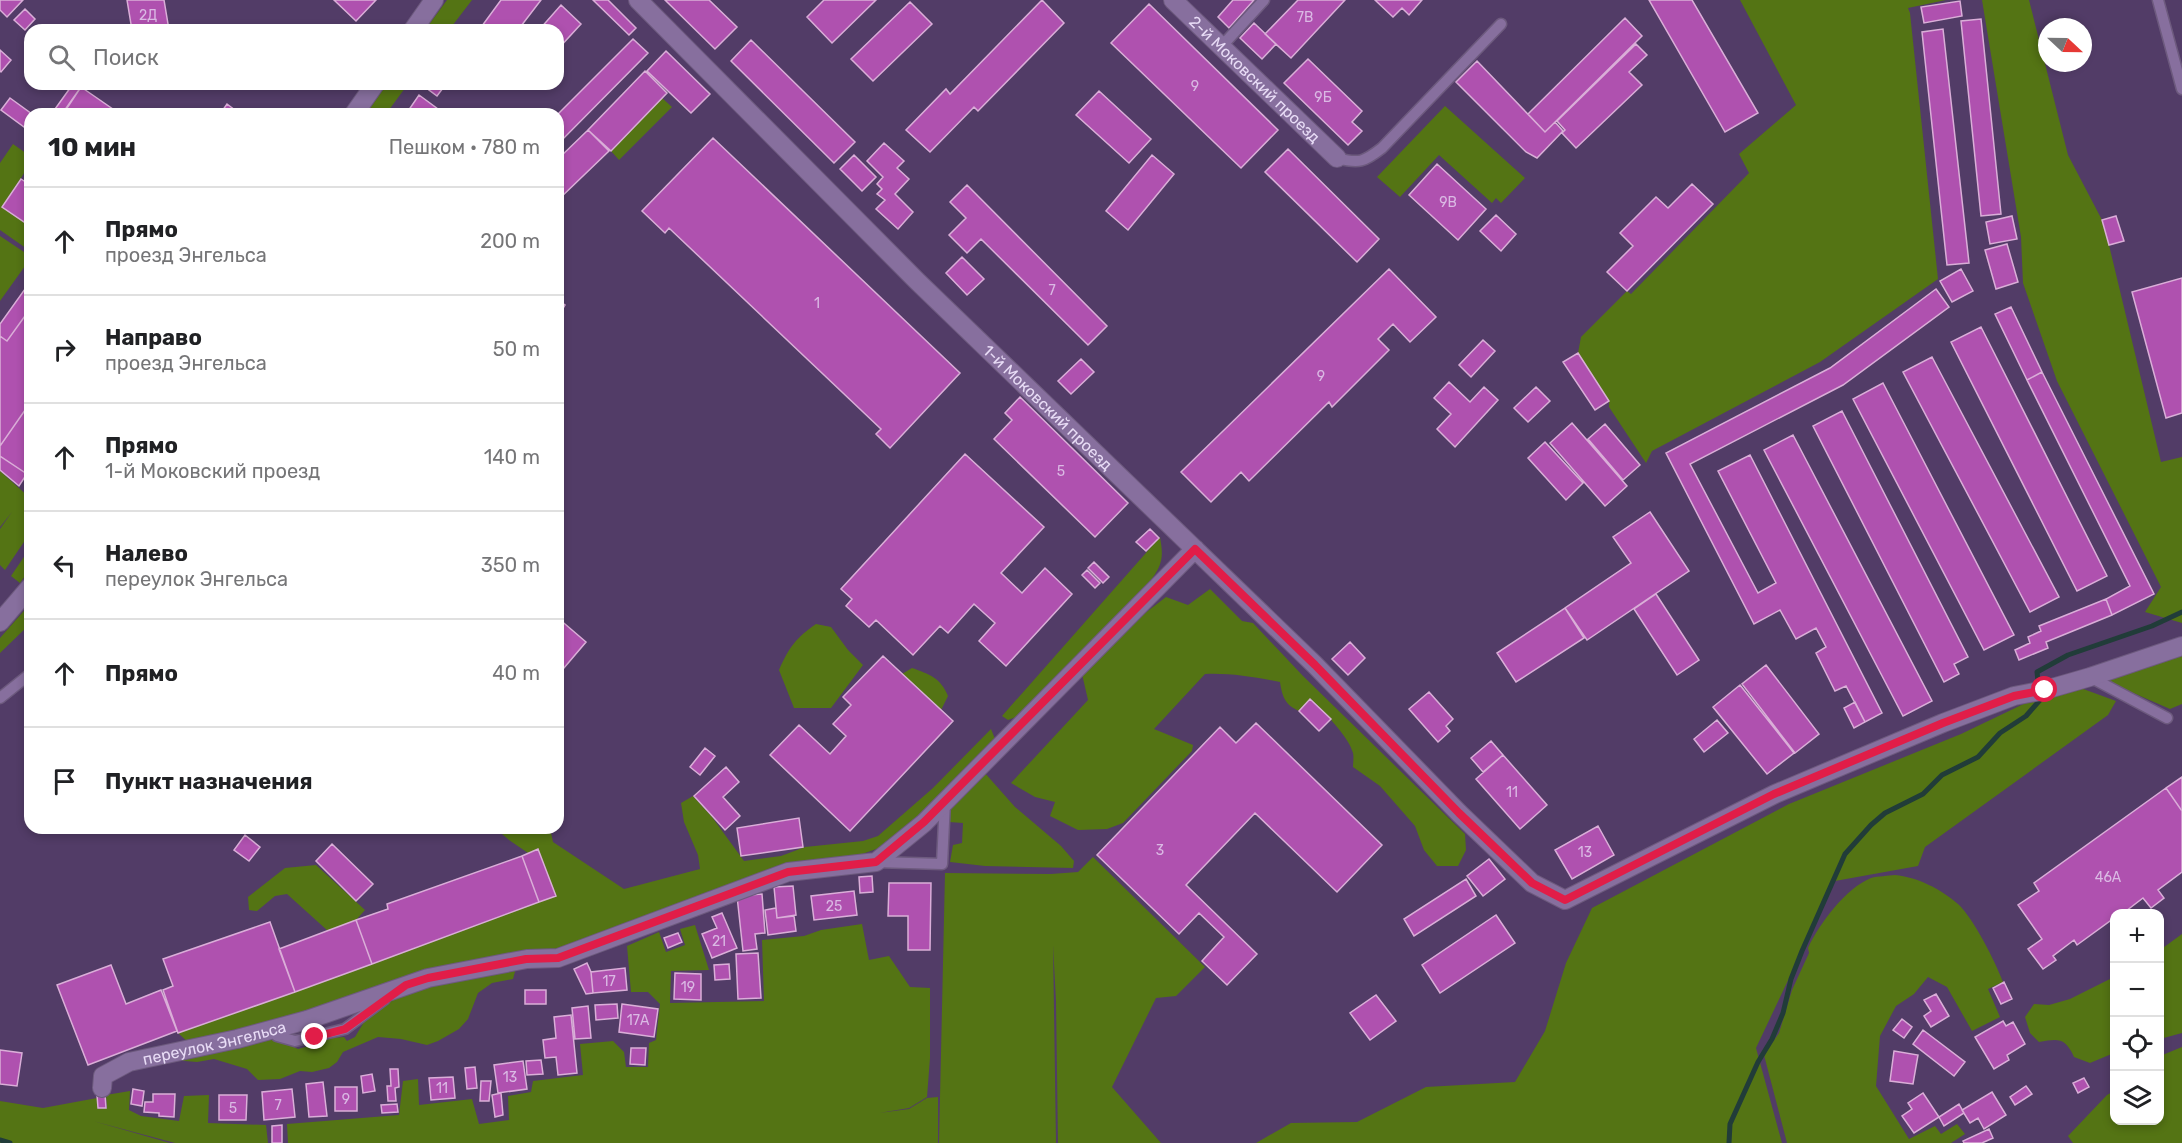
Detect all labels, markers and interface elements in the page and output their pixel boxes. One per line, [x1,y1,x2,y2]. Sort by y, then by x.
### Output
house number: 2Д [139,7,157,24]
house number: 7В [1297,9,1313,26]
street label: 2-й Моковский проезд [1185,12,1324,147]
north arrow [2038,18,2092,72]
search box [24,24,564,90]
icon: search [45,41,78,74]
text: Поиск [93,44,159,71]
house number: 9 [1191,78,1199,95]
house number: 9Б [1314,89,1332,106]
text: 10 мин [48,132,136,163]
text: Пешком · 780 m [389,135,540,159]
house number: 9В [1439,194,1457,211]
text: Прямо [105,216,178,243]
icon: ahead [48,225,81,258]
text: 200 m [480,229,540,253]
text: проезд Энгельса [105,243,267,267]
house number: 7 [1048,282,1056,299]
house number: 1 [814,295,820,312]
text: Направо [105,324,202,351]
icon: right [48,333,81,366]
text: 50 m [493,337,540,361]
street label: 1-й Моковский проезд [979,341,1117,475]
text: проезд Энгельса [105,351,267,375]
house number: 9 [1317,368,1325,385]
text: Прямо [105,432,178,459]
icon: ahead [48,441,81,474]
text: 140 m [484,445,540,469]
text: 1-й Моковский проезд [105,459,320,483]
house number: 5 [1057,463,1065,480]
text: Налево [105,540,188,567]
icon: left [48,549,81,582]
text: 350 m [481,553,540,577]
text: переулок Энгельса [105,567,288,591]
icon: ahead [48,657,81,690]
text: Прямо [105,660,178,687]
text: 40 m [492,661,540,685]
route start [2031,676,2057,702]
icon: arrive [48,765,81,798]
text: Пункт назначения [105,768,313,795]
house number: 11 [1506,784,1518,801]
house number: 3 [1156,842,1164,859]
house number: 13 [1578,844,1592,861]
house number: 46А [2095,869,2122,886]
house number: 25 [826,898,842,915]
map controls [2110,909,2164,1125]
button: + [2110,909,2164,963]
house number: 21 [712,933,726,950]
button: − [2110,963,2164,1017]
house number: 17 [602,973,616,990]
house number: 19 [681,979,695,996]
house number: 17А [627,1012,650,1029]
street label: переулок Энгельса [141,1017,288,1069]
button: locate [2110,1017,2164,1071]
route end [301,1023,327,1049]
house number: 13 [503,1069,517,1086]
button: layers [2110,1071,2164,1125]
house number: 11 [436,1080,448,1097]
house number: 9 [342,1091,350,1108]
house number: 7 [274,1097,282,1114]
house number: 5 [229,1100,237,1117]

